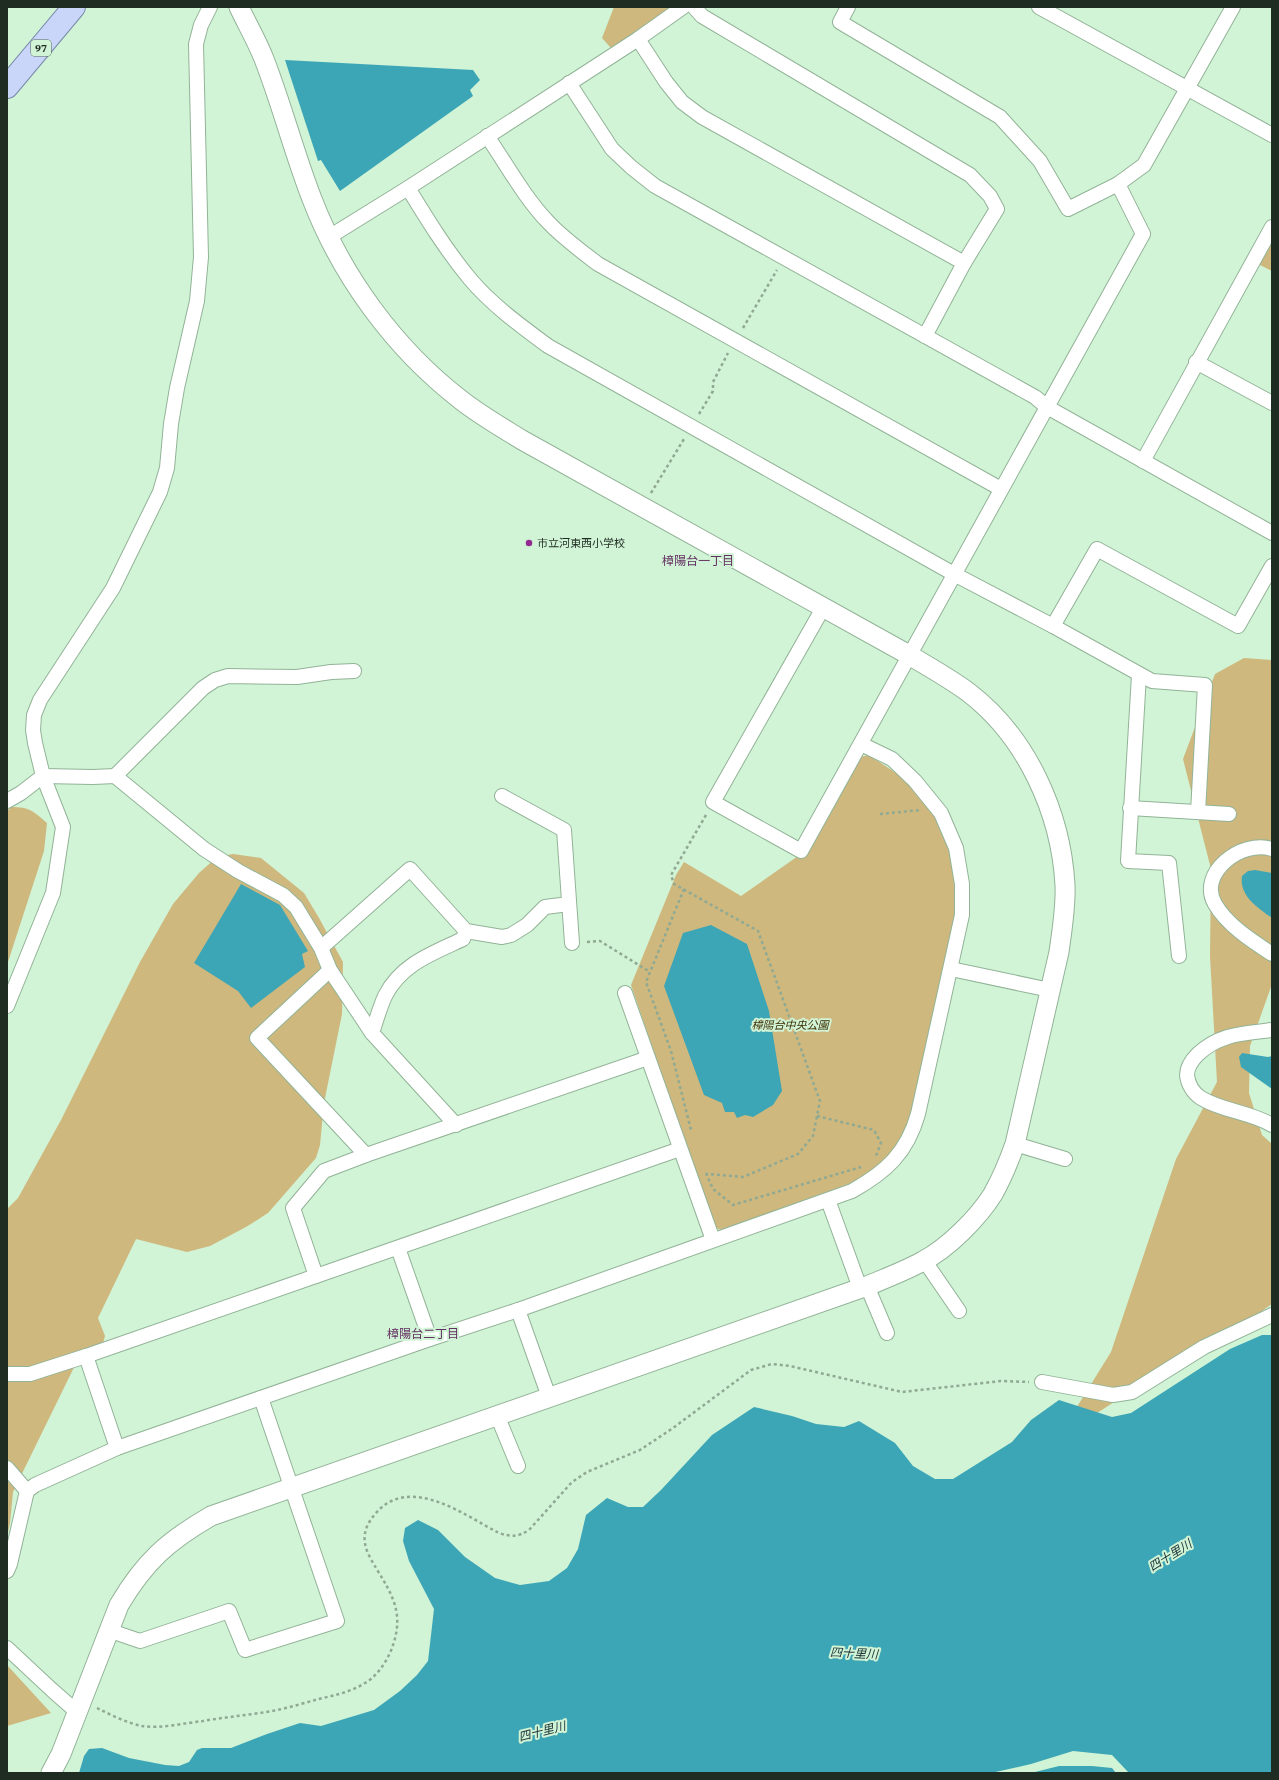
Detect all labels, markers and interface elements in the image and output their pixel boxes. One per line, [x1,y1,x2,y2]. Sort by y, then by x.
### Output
road number: 97 [31,40,51,56]
place label: 市立河東西小学校 [537,536,625,550]
marker: 市立河東西小学校 [524,538,534,548]
district label: 樟陽台一丁目 [662,553,734,568]
park label: 樟陽台中央公園 [752,1018,830,1032]
district label: 樟陽台二丁目 [387,1326,459,1341]
water label: 四十里川 [1146,1535,1196,1574]
water label: 四十里川 [830,1644,880,1662]
water label: 四十里川 [517,1717,569,1744]

